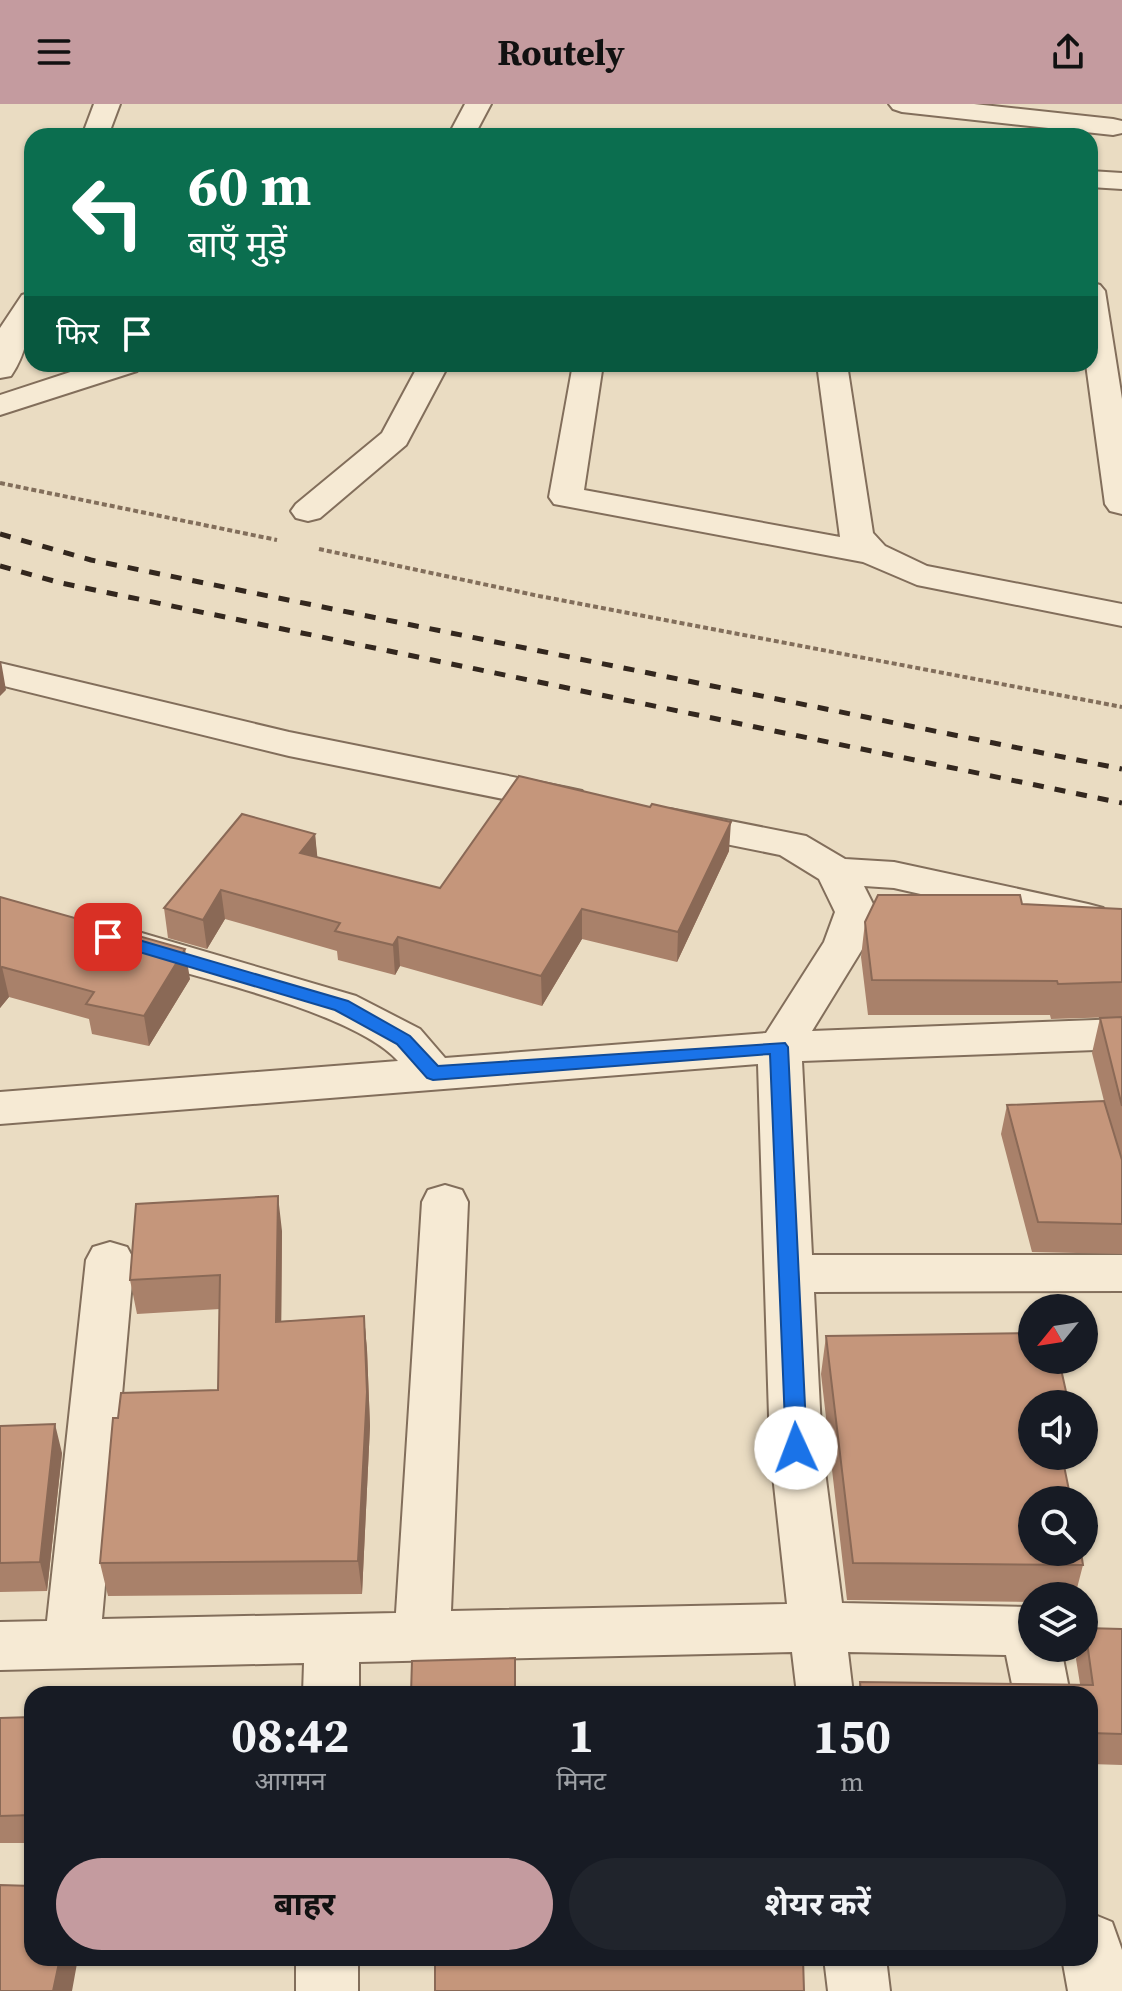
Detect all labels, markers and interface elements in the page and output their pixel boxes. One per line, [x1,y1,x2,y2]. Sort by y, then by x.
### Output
text: Routely [497,28,625,77]
icon: menu [32,30,76,74]
icon: share [1046,30,1090,74]
text: 60 m [188,147,311,224]
icon: left [56,160,160,264]
text: बाएँ मुड़ें [188,220,287,269]
icon: arrive [115,312,159,356]
text: फिर [56,313,99,354]
pin [74,903,142,971]
icon: arrive [86,915,130,959]
north arrow [1018,1294,1098,1374]
map controls [1018,1294,1098,1662]
button: sound [1018,1390,1098,1470]
position arrow [754,1406,838,1490]
button: search [1018,1486,1098,1566]
button: layers [1018,1582,1098,1662]
text: 08:42 [231,1702,349,1768]
text: 1 [568,1702,594,1768]
text: 150 [813,1703,891,1769]
text: आगमन [255,1763,326,1799]
text: मिनट [556,1763,606,1799]
text: m [840,1764,864,1800]
button: बाहर [56,1858,553,1950]
button: शेयर करें [569,1858,1066,1950]

